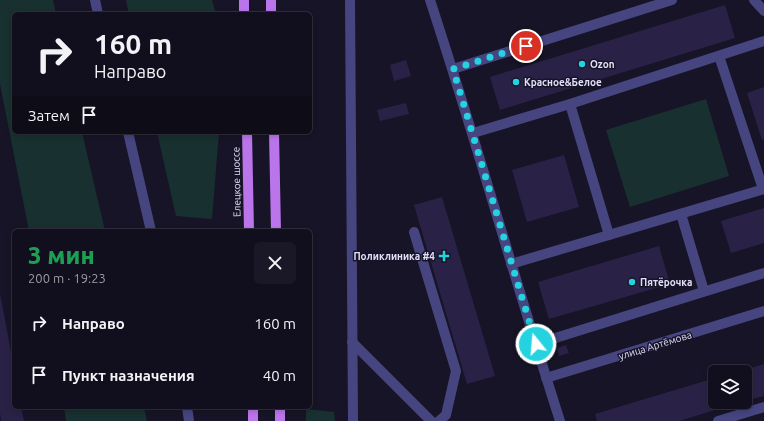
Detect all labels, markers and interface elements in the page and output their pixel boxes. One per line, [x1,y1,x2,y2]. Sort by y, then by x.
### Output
icon: right [28,28,80,80]
text: 160 m [94,28,172,59]
pin [509,29,543,63]
icon: arrive [515,35,537,57]
marker: Ozon [577,59,587,69]
place label: Ozon [590,59,615,70]
text: Направо [94,61,166,81]
marker: Красное&Белое [511,77,521,87]
place label: Красное&Белое [524,77,602,88]
icon: arrive [78,104,100,126]
text: Затем [28,107,70,124]
street label: Елецкое шоссе [230,147,243,217]
text: 3 мин [28,242,95,269]
button: close [254,242,296,284]
marker: Поликлиника #4 [438,250,450,262]
place label: Поликлиника #4 [353,251,435,262]
text: 200 m · 19:23 [28,271,106,285]
marker: Пятёрочка [627,277,637,287]
place label: Пятёрочка [640,277,692,288]
icon: right [28,312,50,334]
text: Направо [62,315,125,332]
text: 160 m [254,315,296,332]
position arrow [515,323,557,365]
street label: улица Артёмова [617,329,693,362]
icon: arrive [28,364,50,386]
map controls [708,365,752,409]
button: layers [708,365,752,409]
text: Пункт назначения [62,367,195,384]
text: 40 m [263,367,296,384]

